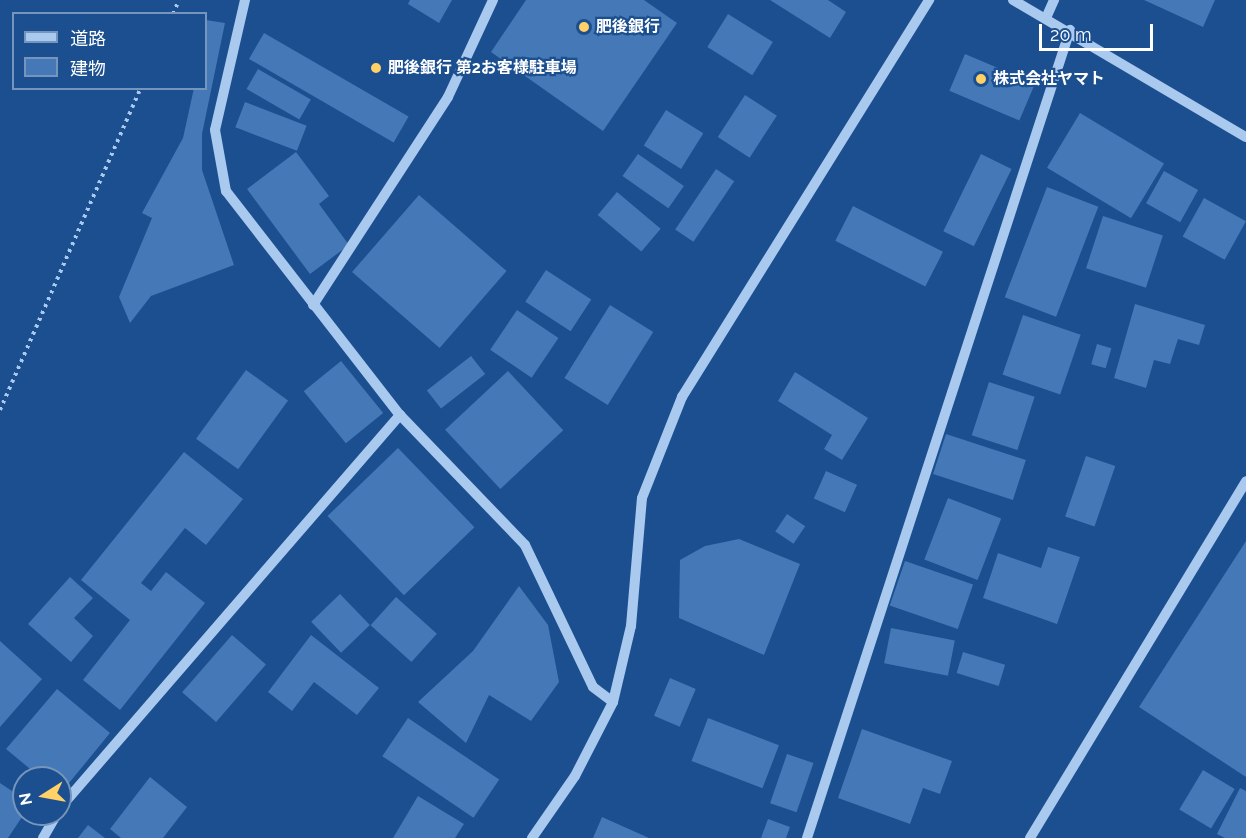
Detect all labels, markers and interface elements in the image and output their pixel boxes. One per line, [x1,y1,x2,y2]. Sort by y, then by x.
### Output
legend [12,12,207,90]
scale bar [1042,12,1156,50]
place label: 肥後銀行 [596,17,660,37]
marker: 肥後銀行 [577,20,591,34]
text: 20 m [1050,24,1092,45]
text: 道路 [70,28,106,49]
text: 建物 [70,58,106,79]
place label: 肥後銀行 第2お客様駐車場 [388,58,577,78]
marker: 肥後銀行 第2お客様駐車場 [369,61,383,75]
place label: 株式会社ヤマト [993,69,1105,89]
marker: 株式会社ヤマト [974,72,988,86]
north arrow [12,766,72,826]
text: N [15,791,36,807]

